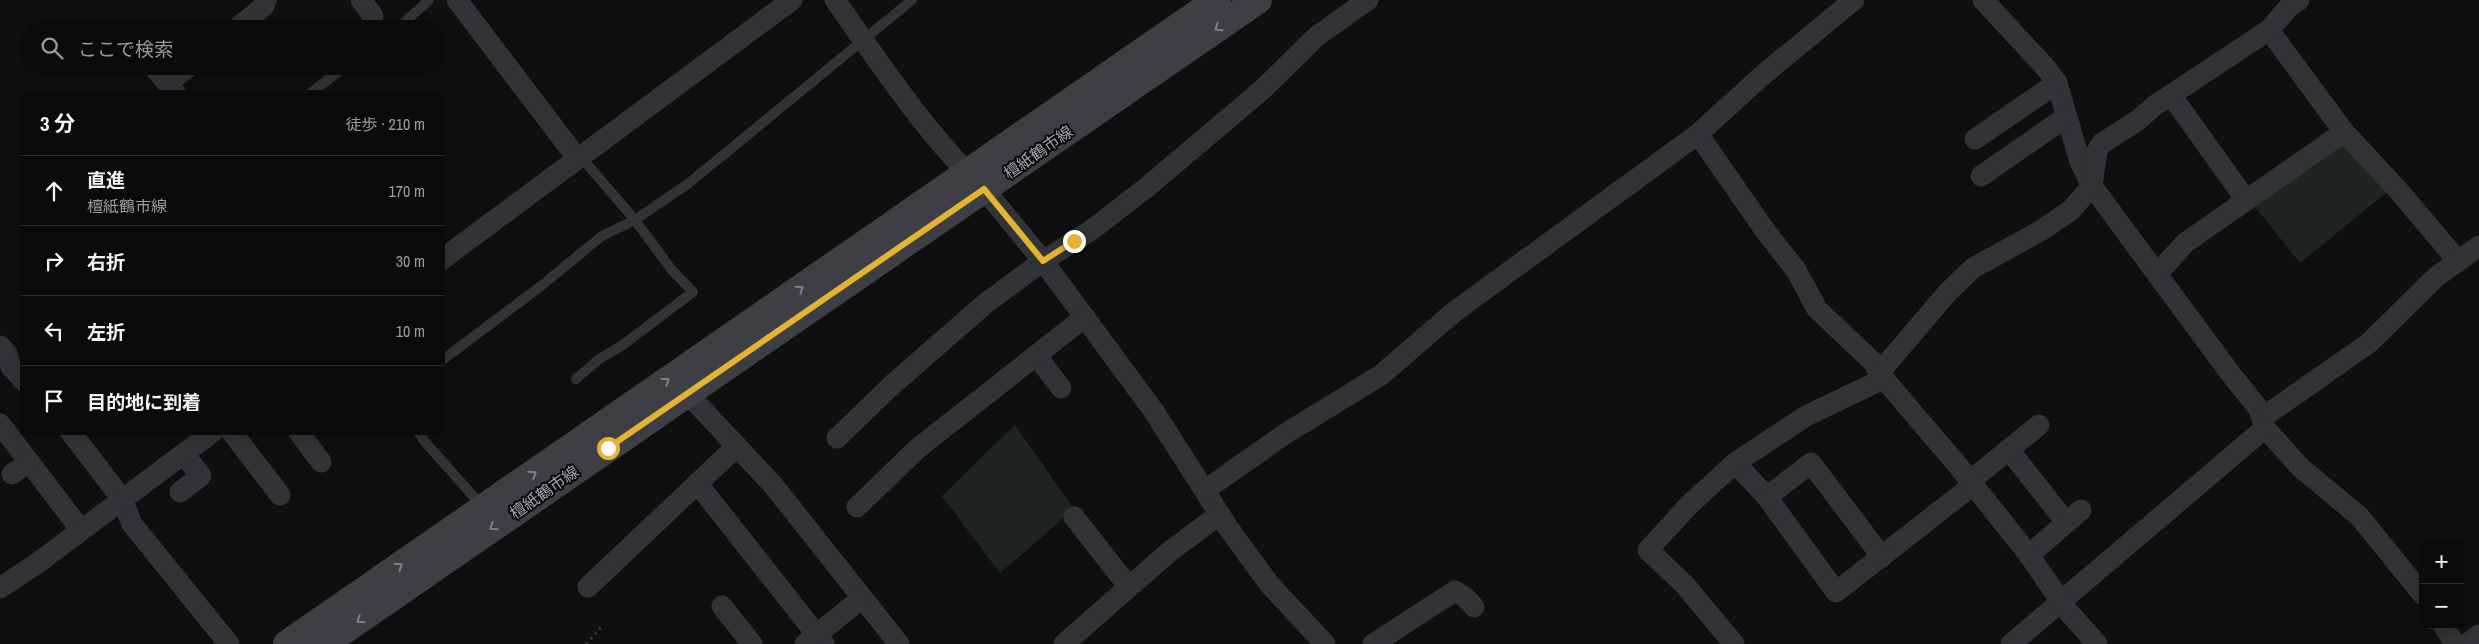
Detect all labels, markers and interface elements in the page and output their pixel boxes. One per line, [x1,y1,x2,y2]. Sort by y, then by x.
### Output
search box [20,20,445,75]
one-way arrow [1214,22,1224,31]
icon: search [38,34,66,62]
text: ここで検索 [78,36,173,62]
text: 3 分 [40,109,75,138]
text: 徒歩 · 210 m [346,113,425,135]
street label: 檀紙鶴市線 [999,120,1077,184]
text: 直進 [87,167,125,193]
icon: ahead [40,177,68,205]
text: 170 m [389,180,425,202]
text: 檀紙鶴市線 [87,195,167,217]
route end [1063,230,1086,253]
icon: right [40,247,68,275]
text: 右折 [87,249,125,275]
text: 30 m [396,250,425,272]
one-way arrow [794,286,803,295]
icon: left [40,317,68,345]
text: 左折 [87,319,125,345]
text: 10 m [396,320,425,342]
one-way arrow [660,378,670,387]
icon: arrive [40,387,68,415]
text: 目的地に到着 [87,389,201,415]
route start [597,437,620,460]
street label: 檀紙鶴市線 [505,460,583,524]
one-way arrow [527,471,536,480]
one-way arrow [490,521,499,530]
map controls [2419,539,2464,629]
button: + [2419,539,2464,584]
one-way arrow [393,563,403,572]
button: − [2419,584,2464,629]
one-way arrow [356,613,365,623]

